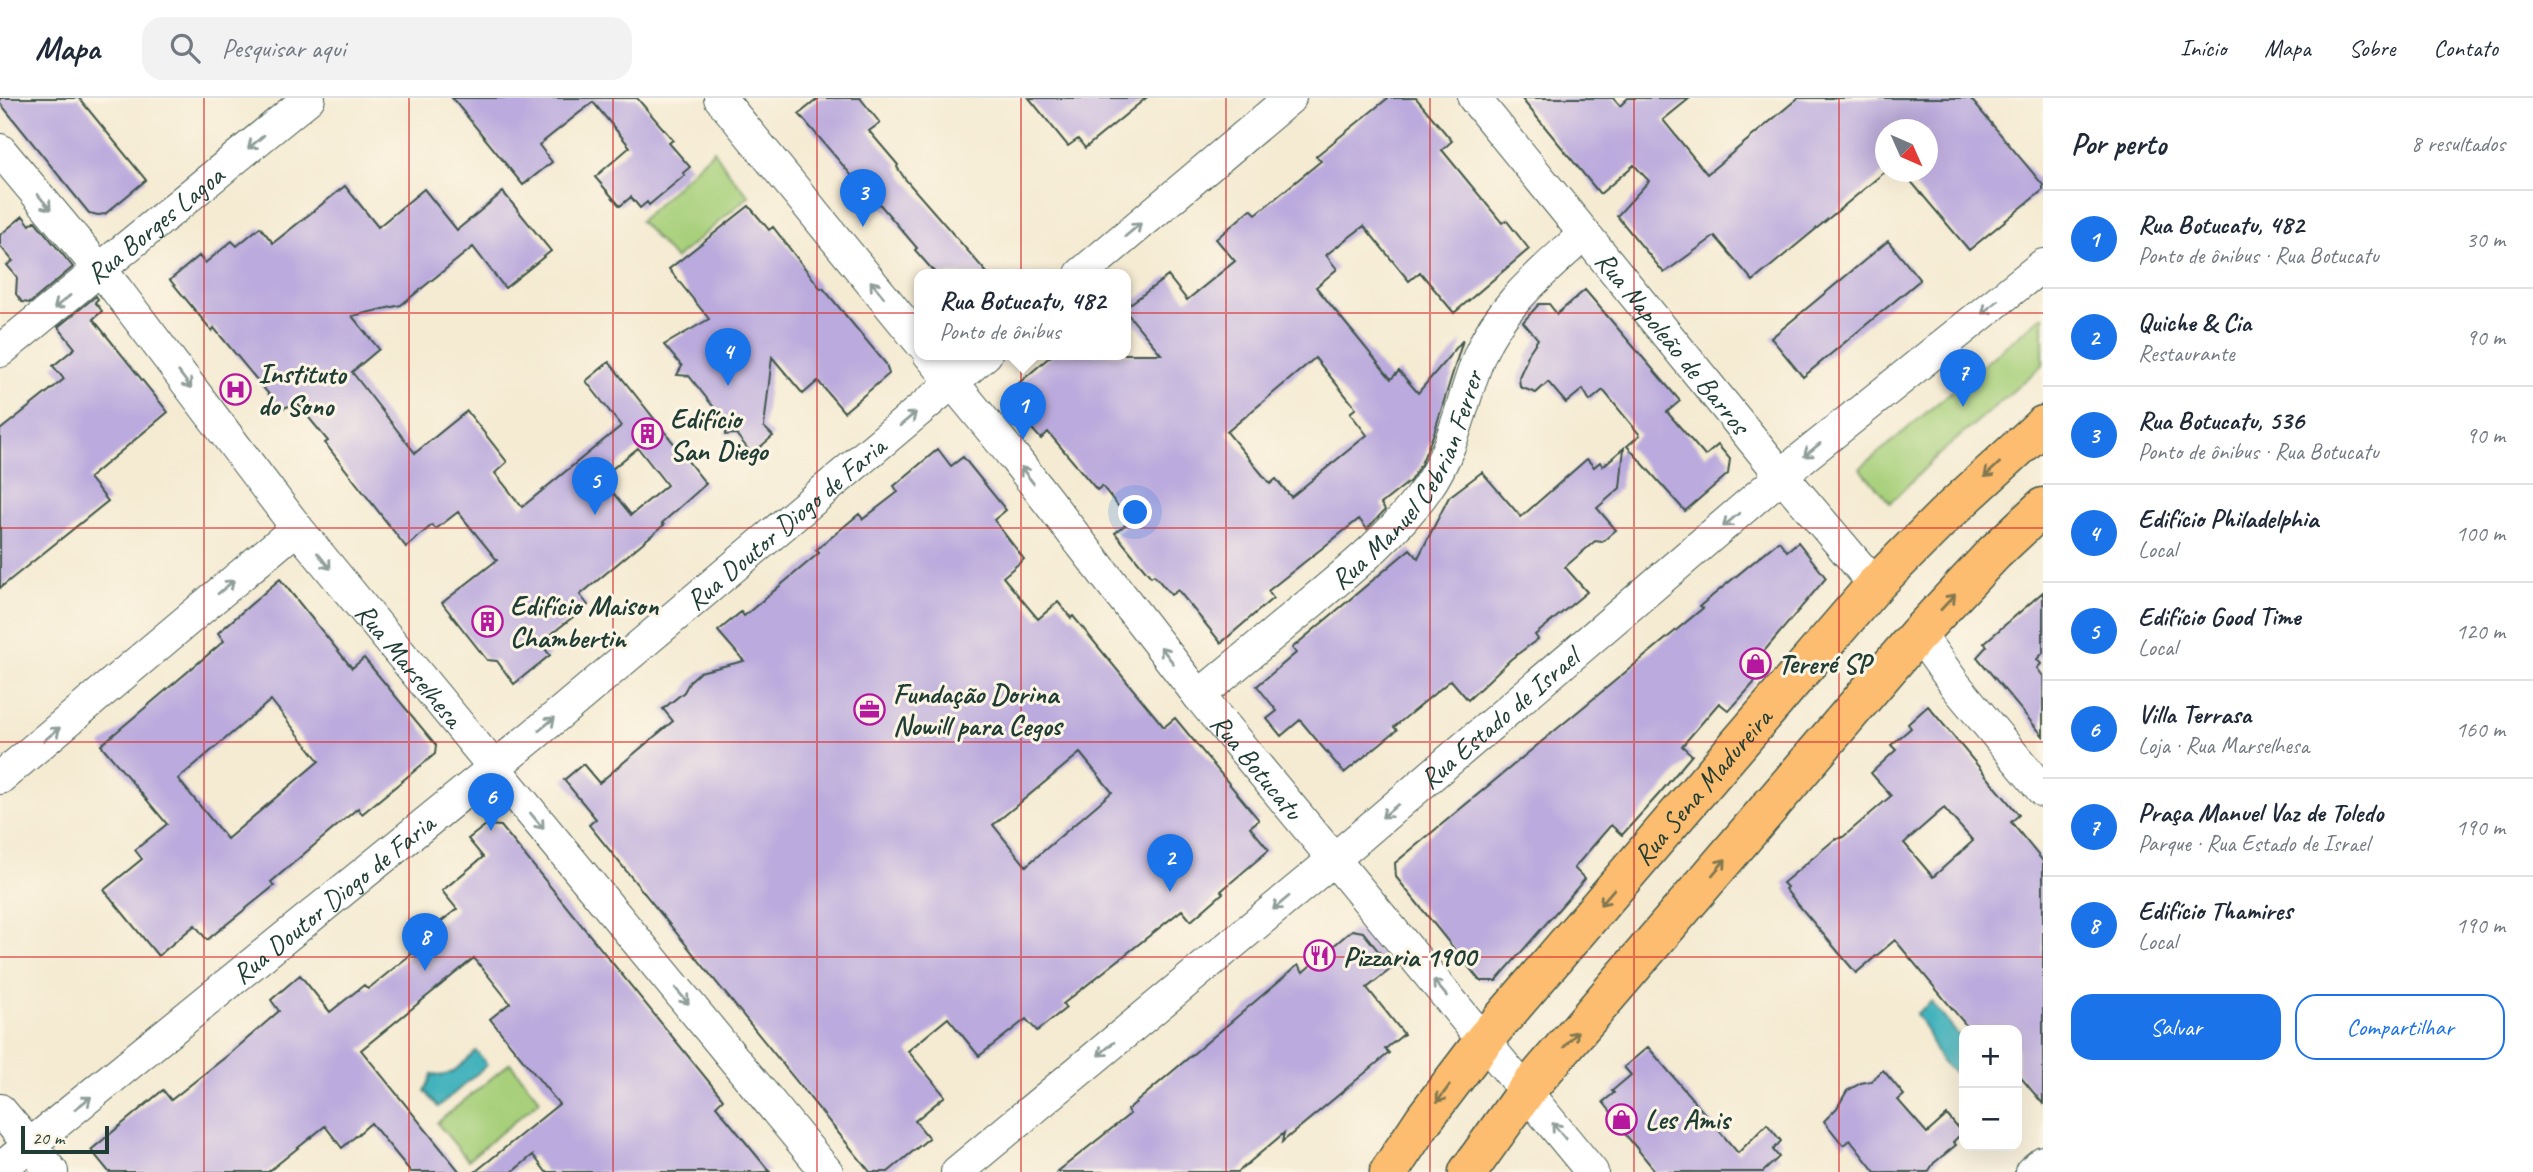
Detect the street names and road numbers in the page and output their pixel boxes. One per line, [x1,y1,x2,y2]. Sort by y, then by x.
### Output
street label: Rua Borges Lagoa [79,157,232,291]
street label: Rua Napoleão de Barros [1588,244,1759,443]
street label: Rua Manuel Cebrian Ferrer [1323,364,1491,596]
street label: Rua Doutor Diogo de Faria [678,427,895,617]
street label: Rua Marselhesa [348,595,473,736]
street label: Rua Estado de Israel [1412,637,1590,796]
street label: Rua Sena Madureira [1625,699,1781,872]
street label: Rua Botucatu [1203,706,1312,828]
street label: Rua Doutor Diogo de Faria [225,804,443,991]

